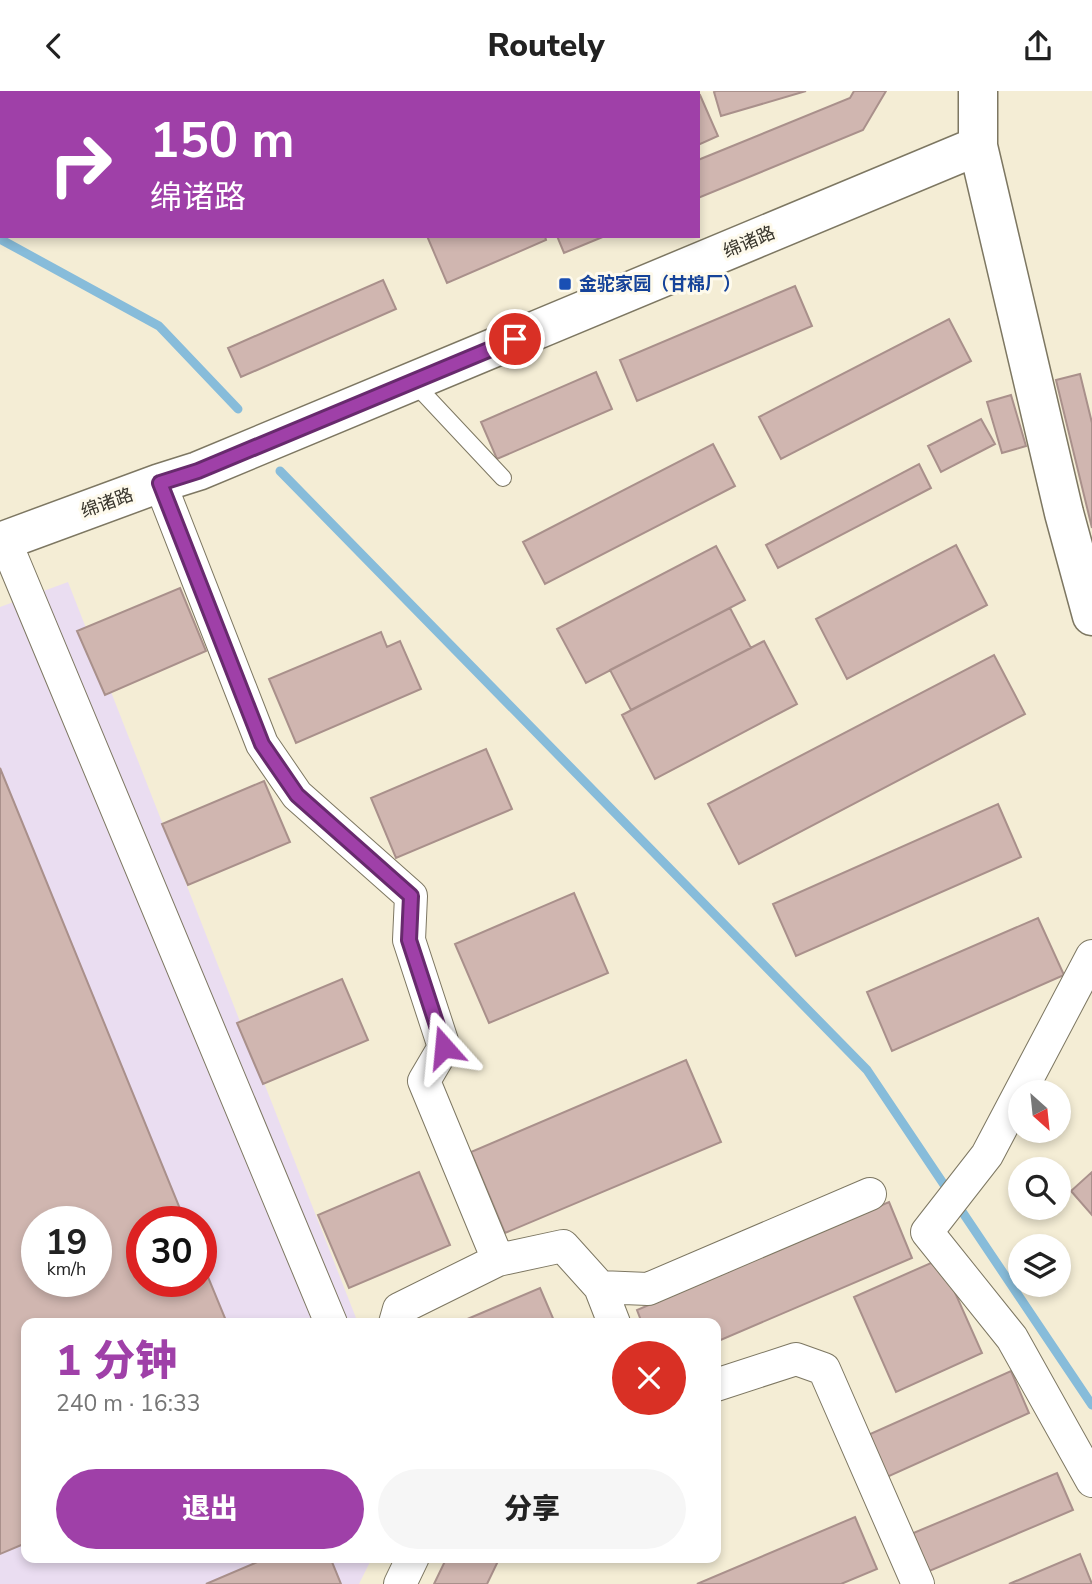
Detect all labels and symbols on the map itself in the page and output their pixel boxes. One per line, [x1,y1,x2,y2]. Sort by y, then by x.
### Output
street label: 绵诸路 [719,220,779,264]
place label: 金驼家园（甘棉厂） [579,272,741,296]
marker: 金驼家园（甘棉厂） [557,276,573,292]
pin [485,309,545,369]
street label: 绵诸路 [78,482,136,524]
position arrow [407,1010,481,1084]
north arrow [1008,1080,1071,1143]
speed limit sign: 30 [126,1206,217,1297]

